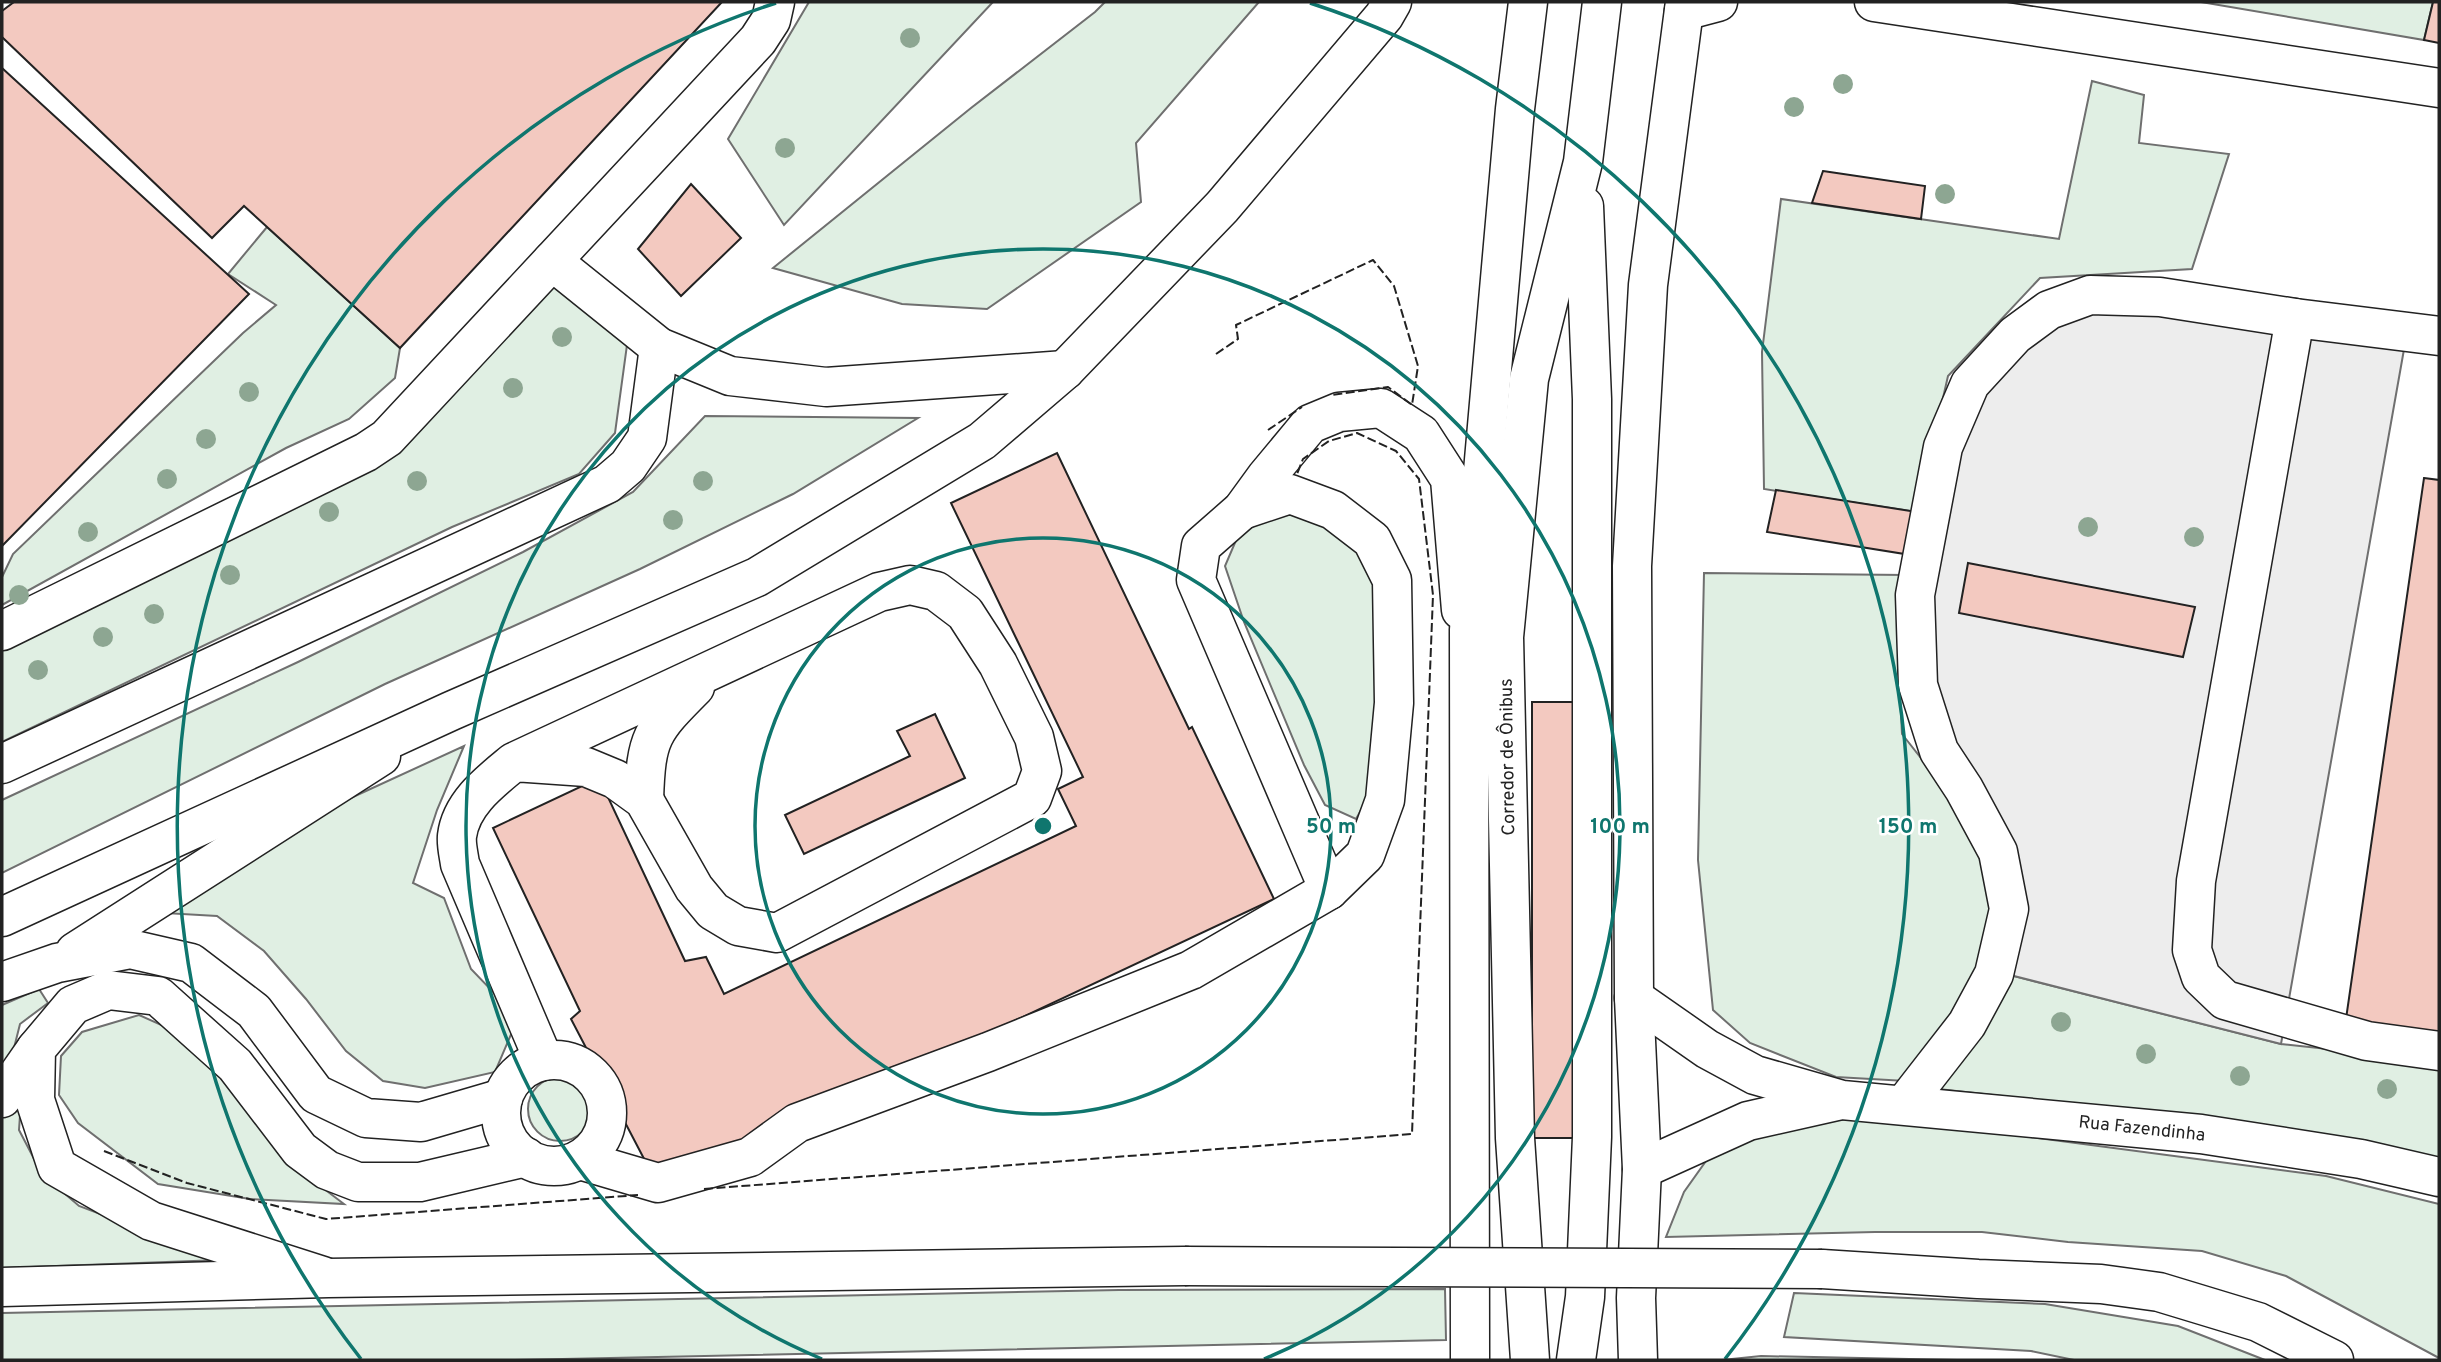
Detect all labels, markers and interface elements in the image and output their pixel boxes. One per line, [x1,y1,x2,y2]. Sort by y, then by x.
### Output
street label: Corredor de Ônibus [1494,678,1521,836]
centre of rings [1031,814,1055,838]
text: 50 m [1306,814,1356,841]
text: 100 m [1590,814,1650,841]
text: 150 m [1879,814,1937,841]
street label: Rua Fazendinha [2077,1111,2206,1148]

